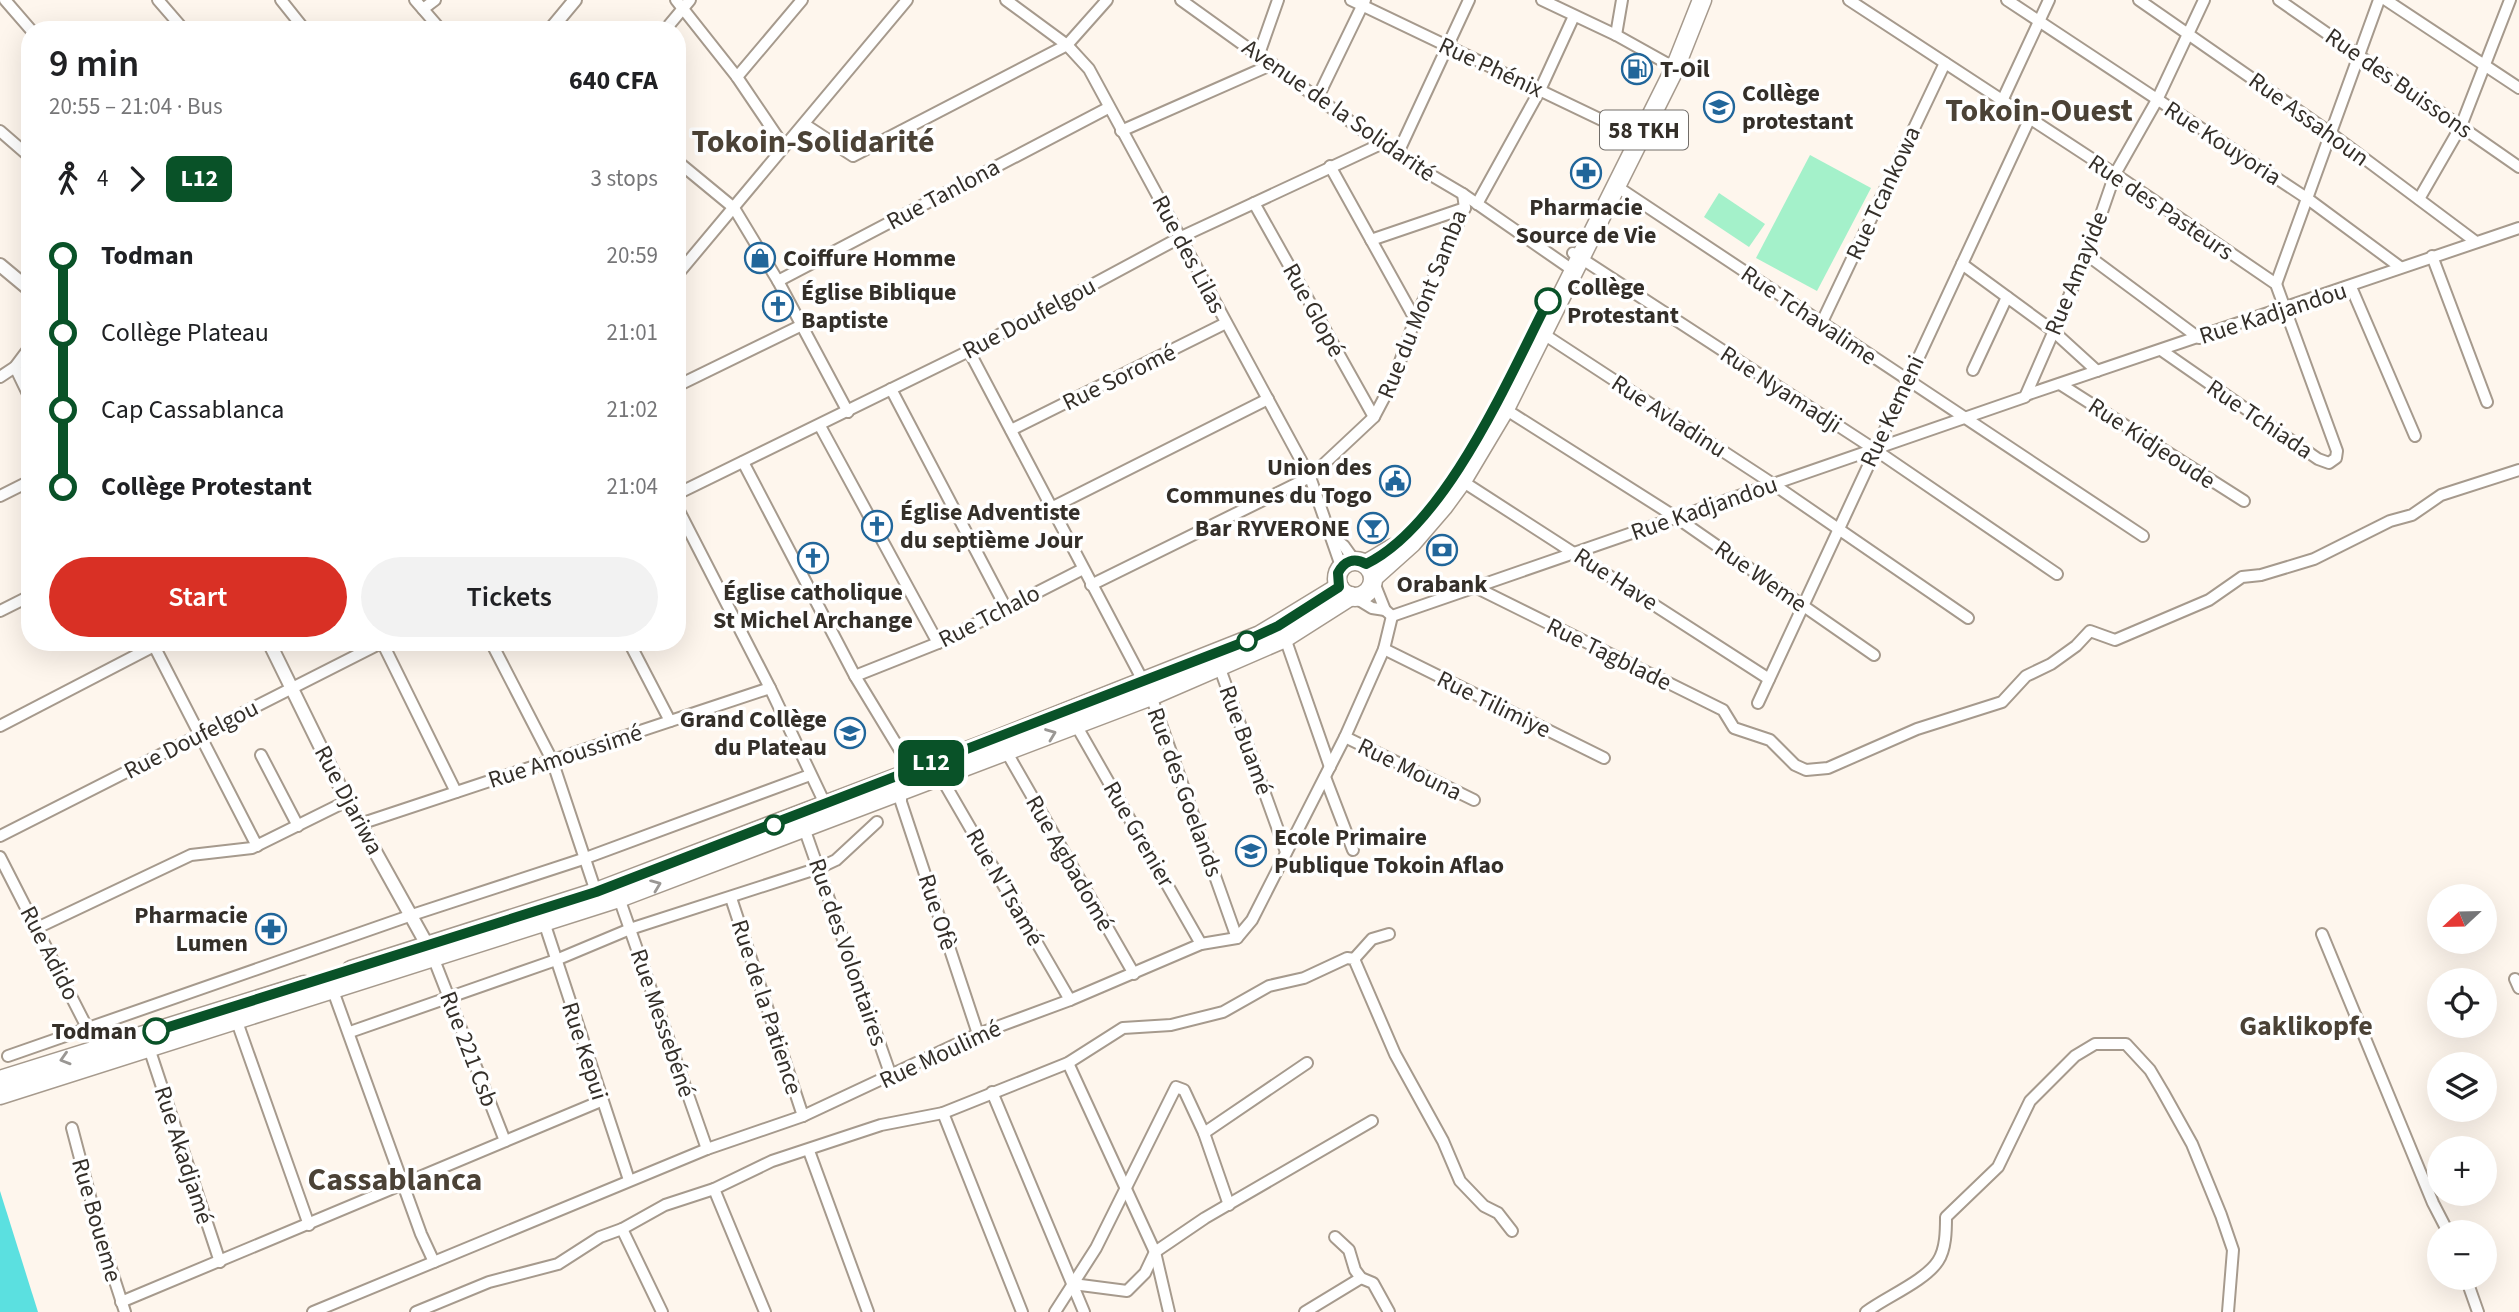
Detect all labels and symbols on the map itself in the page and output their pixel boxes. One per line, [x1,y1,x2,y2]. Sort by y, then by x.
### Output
street label: Rue des Buissons [2318,19,2480,147]
street label: Rue Phénix [1433,28,1549,107]
street label: Avenue de la Solidarité [1235,30,1443,190]
fuel station icon: T-Oil [1620,52,1654,86]
place label: T-Oil [1660,52,1710,87]
street label: Rue Assahoun [2241,64,2376,175]
place label: Collège protestant [1742,76,1853,139]
district label: Tokoin-Ouest [1945,88,2133,134]
school or university icon: Collège protestant [1702,90,1736,124]
street label: Rue Kouyoria [2157,92,2288,194]
road number: 58 TKH [1600,111,1688,150]
district label: Tokoin-Solidarité [692,119,934,165]
street label: Rue Tcankowa [1837,121,1930,266]
street label: Rue des Pasteurs [2081,146,2240,269]
street label: Rue Tanlona [880,150,1006,239]
pharmacy icon: Pharmacie Source de Vie [1569,156,1603,190]
street label: Rue des Lilas [1143,189,1234,320]
place label: Pharmacie Source de Vie [1516,190,1656,253]
street label: Rue du Mont Samba [1369,204,1476,404]
street label: Rue Amayide [2036,206,2117,340]
shop icon: Coiffure Homme [743,241,777,275]
place label: Coiffure Homme [783,241,956,276]
street label: Rue Glopé [1273,257,1354,364]
street label: Rue Tchavalime [1734,257,1884,374]
street label: Rue Doufelgou [956,269,1102,368]
place label: Collège Protestant [1567,270,1679,333]
street label: Rue Kadjandou [2195,273,2351,354]
place label: Église Biblique Baptiste [801,275,957,338]
marker: Collège Protestant [1535,288,1561,314]
church icon: Église Biblique Baptiste [761,289,795,323]
street label: Rue Soromé [1057,335,1182,420]
street label: Rue Nyamadji [1713,337,1849,442]
street label: Rue Kemeni [1851,349,1934,473]
street label: Rue Avladinu [1604,366,1733,467]
street label: Rue Tchiada [2199,371,2320,468]
street label: Rue Kidjeoude [2081,389,2222,498]
place label: Union des Communes du Togo [1166,450,1372,513]
public building icon: Union des Communes du Togo [1378,464,1412,498]
street label: Rue Kadjandou [1626,467,1782,550]
place label: Église Adventiste du septième Jour [900,495,1084,558]
church icon: Église Adventiste du septième Jour [860,509,894,543]
place label: Bar RYVERONE [1195,511,1350,546]
bar icon: Bar RYVERONE [1356,511,1390,545]
street label: Rue Weme [1707,532,1814,621]
bank icon: Orabank [1425,533,1459,567]
street label: Rue Have [1567,539,1665,620]
church icon: Église catholique St Michel Archange [796,541,830,575]
place label: Orabank [1397,567,1488,602]
place label: Église catholique St Michel Archange [713,575,913,638]
street label: Rue Tchalo [932,576,1046,657]
street label: Rue Tagblade [1540,609,1677,700]
unlabelled marker [1237,631,1257,651]
street label: Rue Tilimiye [1431,662,1557,747]
street label: Rue Buamé [1210,680,1282,800]
street label: Rue Doufelgou [118,691,265,788]
place label: Grand Collège du Plateau [680,702,827,765]
street label: Rue des Goelands [1138,703,1231,882]
street label: Rue Amoussimé [484,715,647,798]
school or university icon: Grand Collège du Plateau [833,716,867,750]
one-way arrow [1045,728,1057,742]
street label: Rue Mouna [1352,729,1468,810]
street label: Rue Djariwa [305,739,392,861]
line badge: L12 [891,740,971,786]
street label: Rue Grenier [1094,775,1183,894]
street label: Rue Agbadomé [1016,789,1123,938]
unlabelled marker [764,815,784,835]
place label: Ecole Primaire Publique Tokoin Aflao [1274,820,1504,883]
street label: Rue N'Tsamé [957,822,1052,952]
school or university icon: Ecole Primaire Publique Tokoin Aflao [1234,834,1268,868]
street label: Rue des Volontaires [799,854,896,1051]
street label: Rue Ofè [909,870,966,955]
one-way arrow [649,879,661,893]
north arrow [2427,884,2497,954]
place label: Pharmacie Lumen [134,898,248,961]
street label: Rue Adido [11,900,88,1007]
pharmacy icon: Pharmacie Lumen [254,912,288,946]
street label: Rue de la Patience [722,915,811,1099]
street label: Rue Messebéné [621,944,704,1102]
street label: Rue 221 Csb [431,986,507,1112]
street label: Rue Kepui [552,998,617,1105]
district label: Gaklikopfe [2239,1006,2373,1046]
street label: Rue Moulimé [874,1011,1007,1098]
place label: Todman [51,1014,137,1049]
marker: Todman [143,1018,169,1044]
one-way arrow [59,1051,71,1066]
street label: Rue Akadjamé [145,1082,222,1229]
street label: Rue Boueme [62,1154,131,1286]
district label: Cassablanca [308,1157,482,1203]

